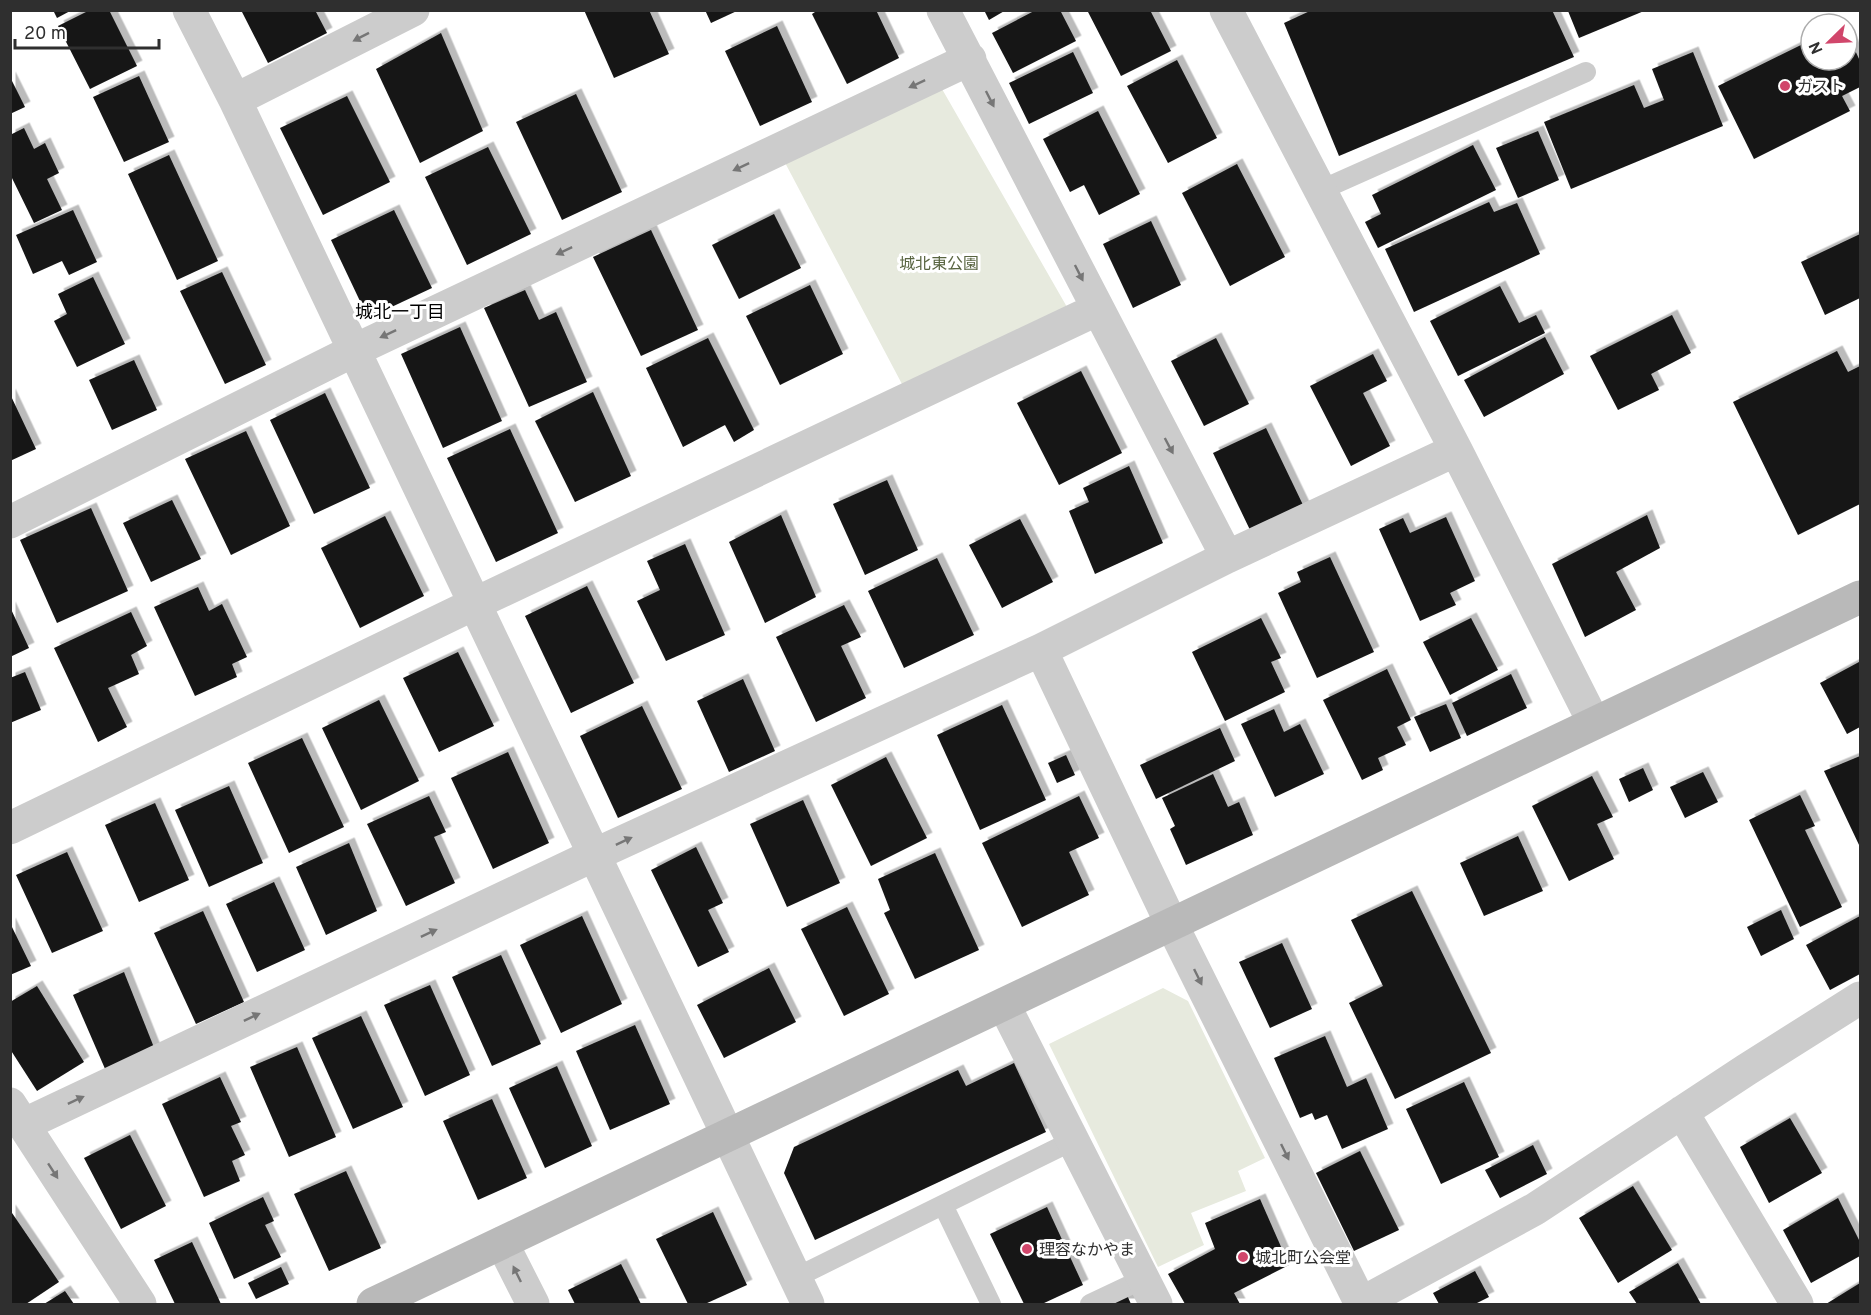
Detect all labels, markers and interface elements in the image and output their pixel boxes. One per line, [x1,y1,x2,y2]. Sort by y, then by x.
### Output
scale bar [15,12,159,50]
north arrow [1799,12,1859,72]
text: 20 m [24,23,66,46]
one-way arrow [352,31,370,41]
text: N [1806,38,1829,57]
place label: ガスト [1797,78,1845,98]
one-way arrow [908,79,925,88]
marker: ガスト [1778,79,1792,93]
one-way arrow [986,91,995,108]
one-way arrow [732,163,749,172]
one-way arrow [556,246,573,255]
park label: 城北東公園 [899,255,979,275]
one-way arrow [1074,265,1084,282]
district label: 城北一丁目 [355,302,445,325]
one-way arrow [380,330,397,339]
one-way arrow [1164,438,1174,455]
one-way arrow [615,836,633,846]
one-way arrow [420,929,437,938]
one-way arrow [1194,969,1203,986]
one-way arrow [244,1012,261,1021]
one-way arrow [67,1095,84,1104]
one-way arrow [1280,1144,1290,1161]
one-way arrow [48,1163,59,1179]
place label: 理容なかやま [1039,1241,1135,1261]
marker: 理容なかやま [1020,1242,1034,1256]
place label: 城北町公会堂 [1255,1249,1351,1269]
marker: 城北町公会堂 [1236,1250,1250,1264]
one-way arrow [513,1265,522,1282]

